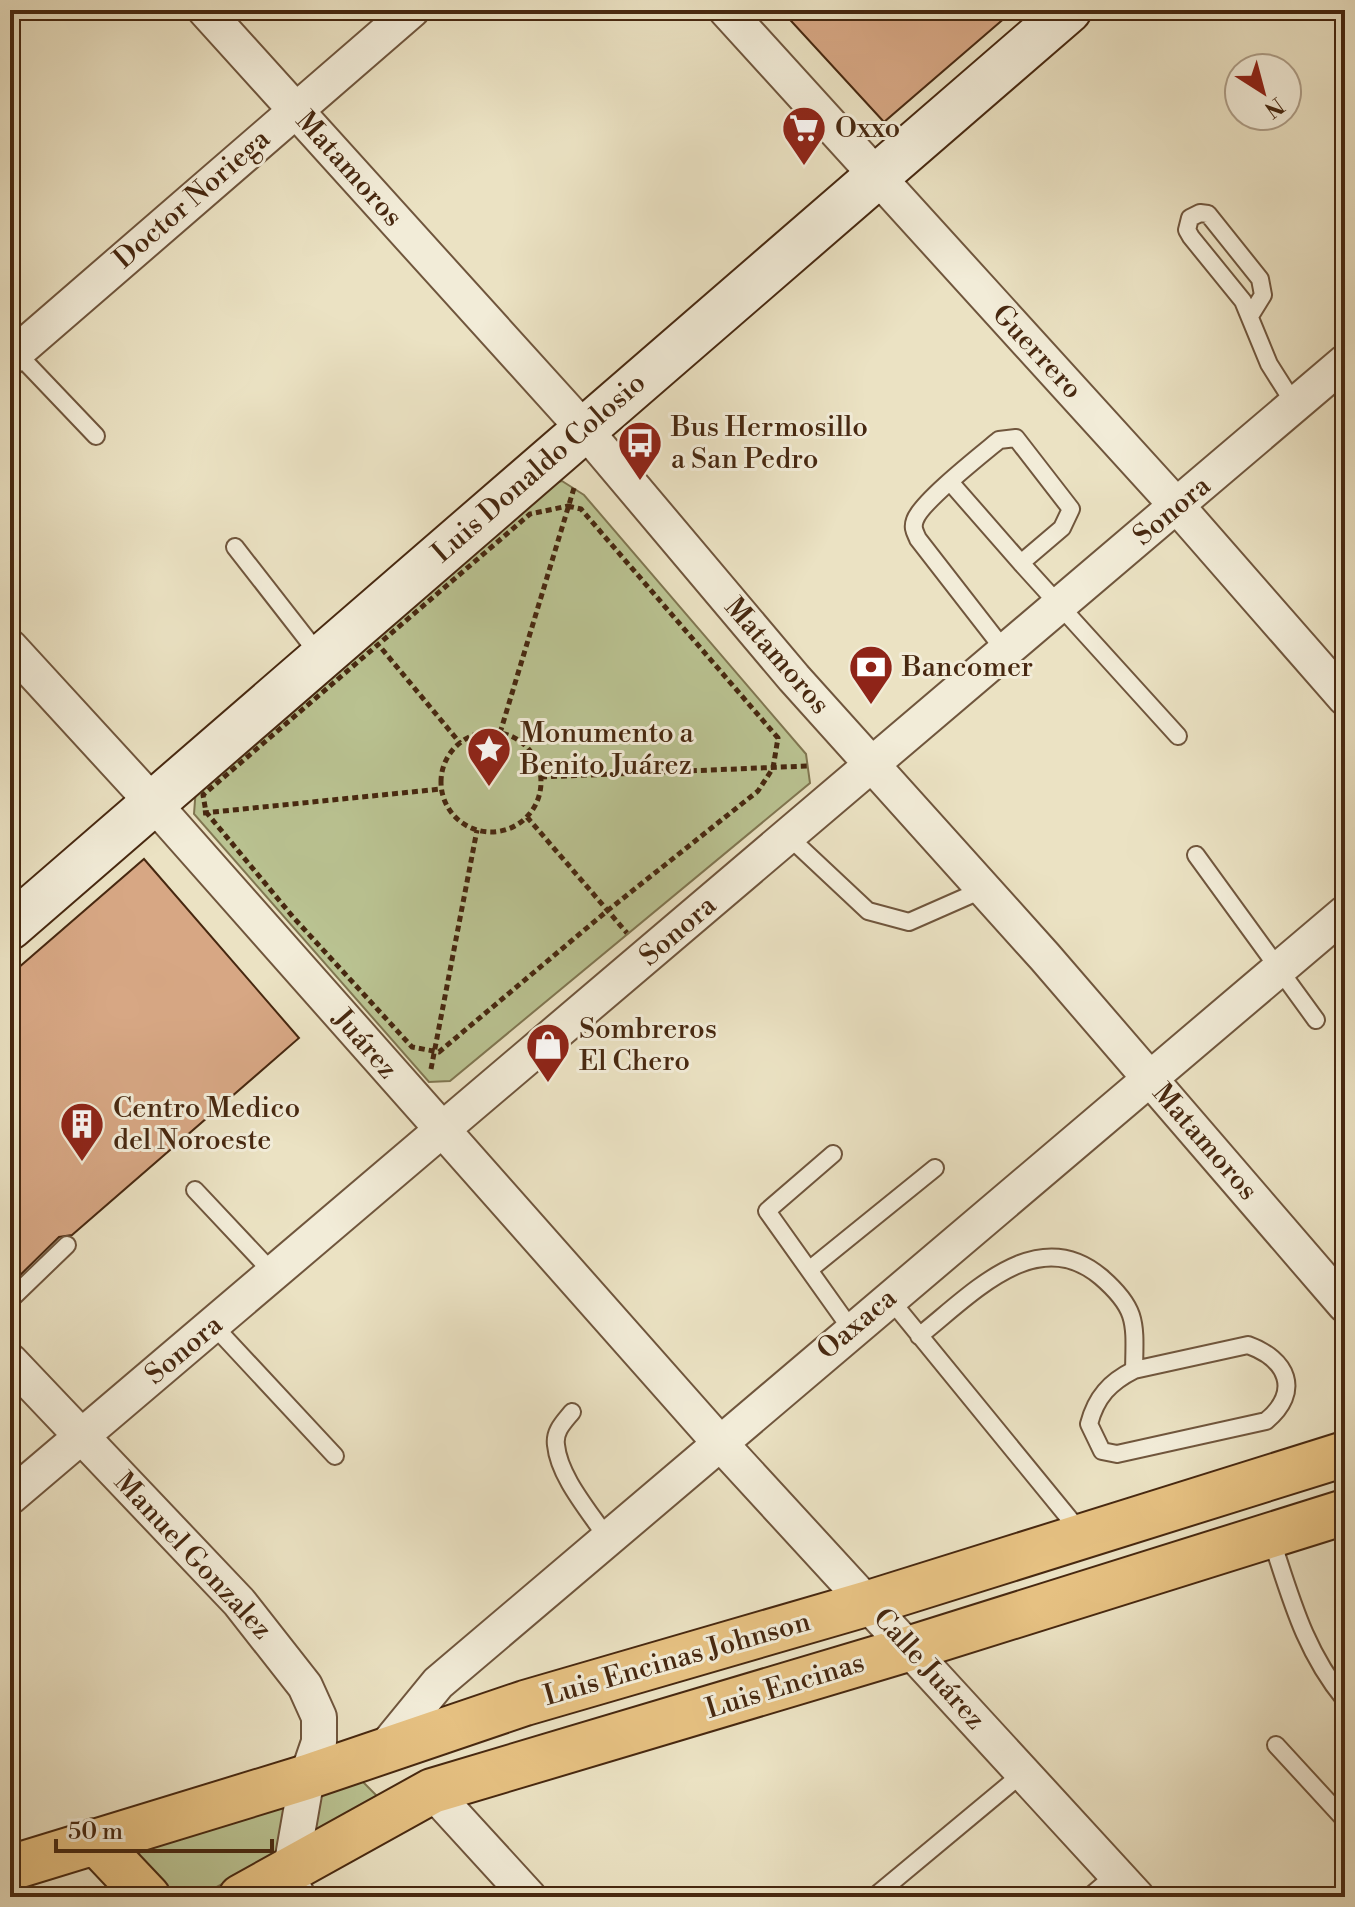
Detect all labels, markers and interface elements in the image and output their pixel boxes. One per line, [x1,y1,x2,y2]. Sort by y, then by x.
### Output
north arrow [1223,52,1303,132]
text: N [1258,91,1289,123]
street label: Matamoros [288,104,410,234]
supermarket icon: Oxxo [780,104,828,167]
place label: Oxxo [835,111,900,146]
street label: Doctor Noriega [107,121,278,276]
street label: Guerrero [984,297,1090,407]
street label: Luis Donaldo Colosio [425,366,653,570]
place label: Bus Hermosillo a San Pedro [670,410,868,477]
bus stop icon: Bus Hermosillo a San Pedro [616,419,664,482]
street label: Sonora [1126,468,1219,553]
street label: Matamoros [717,590,837,722]
bank icon: Bancomer [847,643,895,706]
place label: Bancomer [901,650,1033,685]
place label: Monumento a Benito Juárez [519,716,695,783]
place icon: Monumento a Benito Juárez [465,725,513,788]
street label: Sonora [632,888,724,974]
street label: Juárez [324,1001,405,1086]
place label: Sombreros El Chero [579,1012,717,1079]
shop icon: Sombreros El Chero [524,1021,572,1084]
street label: Matamoros [1145,1076,1265,1208]
place label: Centro Medico del Noroeste [113,1091,300,1158]
building icon: Centro Medico del Noroeste [58,1100,106,1163]
street label: Oaxaca [810,1280,905,1367]
street label: Sonora [138,1307,231,1392]
street label: Manuel Gonzalez [106,1465,280,1647]
street label: Calle Juárez [865,1601,993,1737]
street label: Luis Encinas Johnson [540,1605,814,1713]
street label: Luis Encinas [702,1646,868,1726]
scale bar [56,1803,272,1853]
text: 50 m [68,1817,123,1847]

